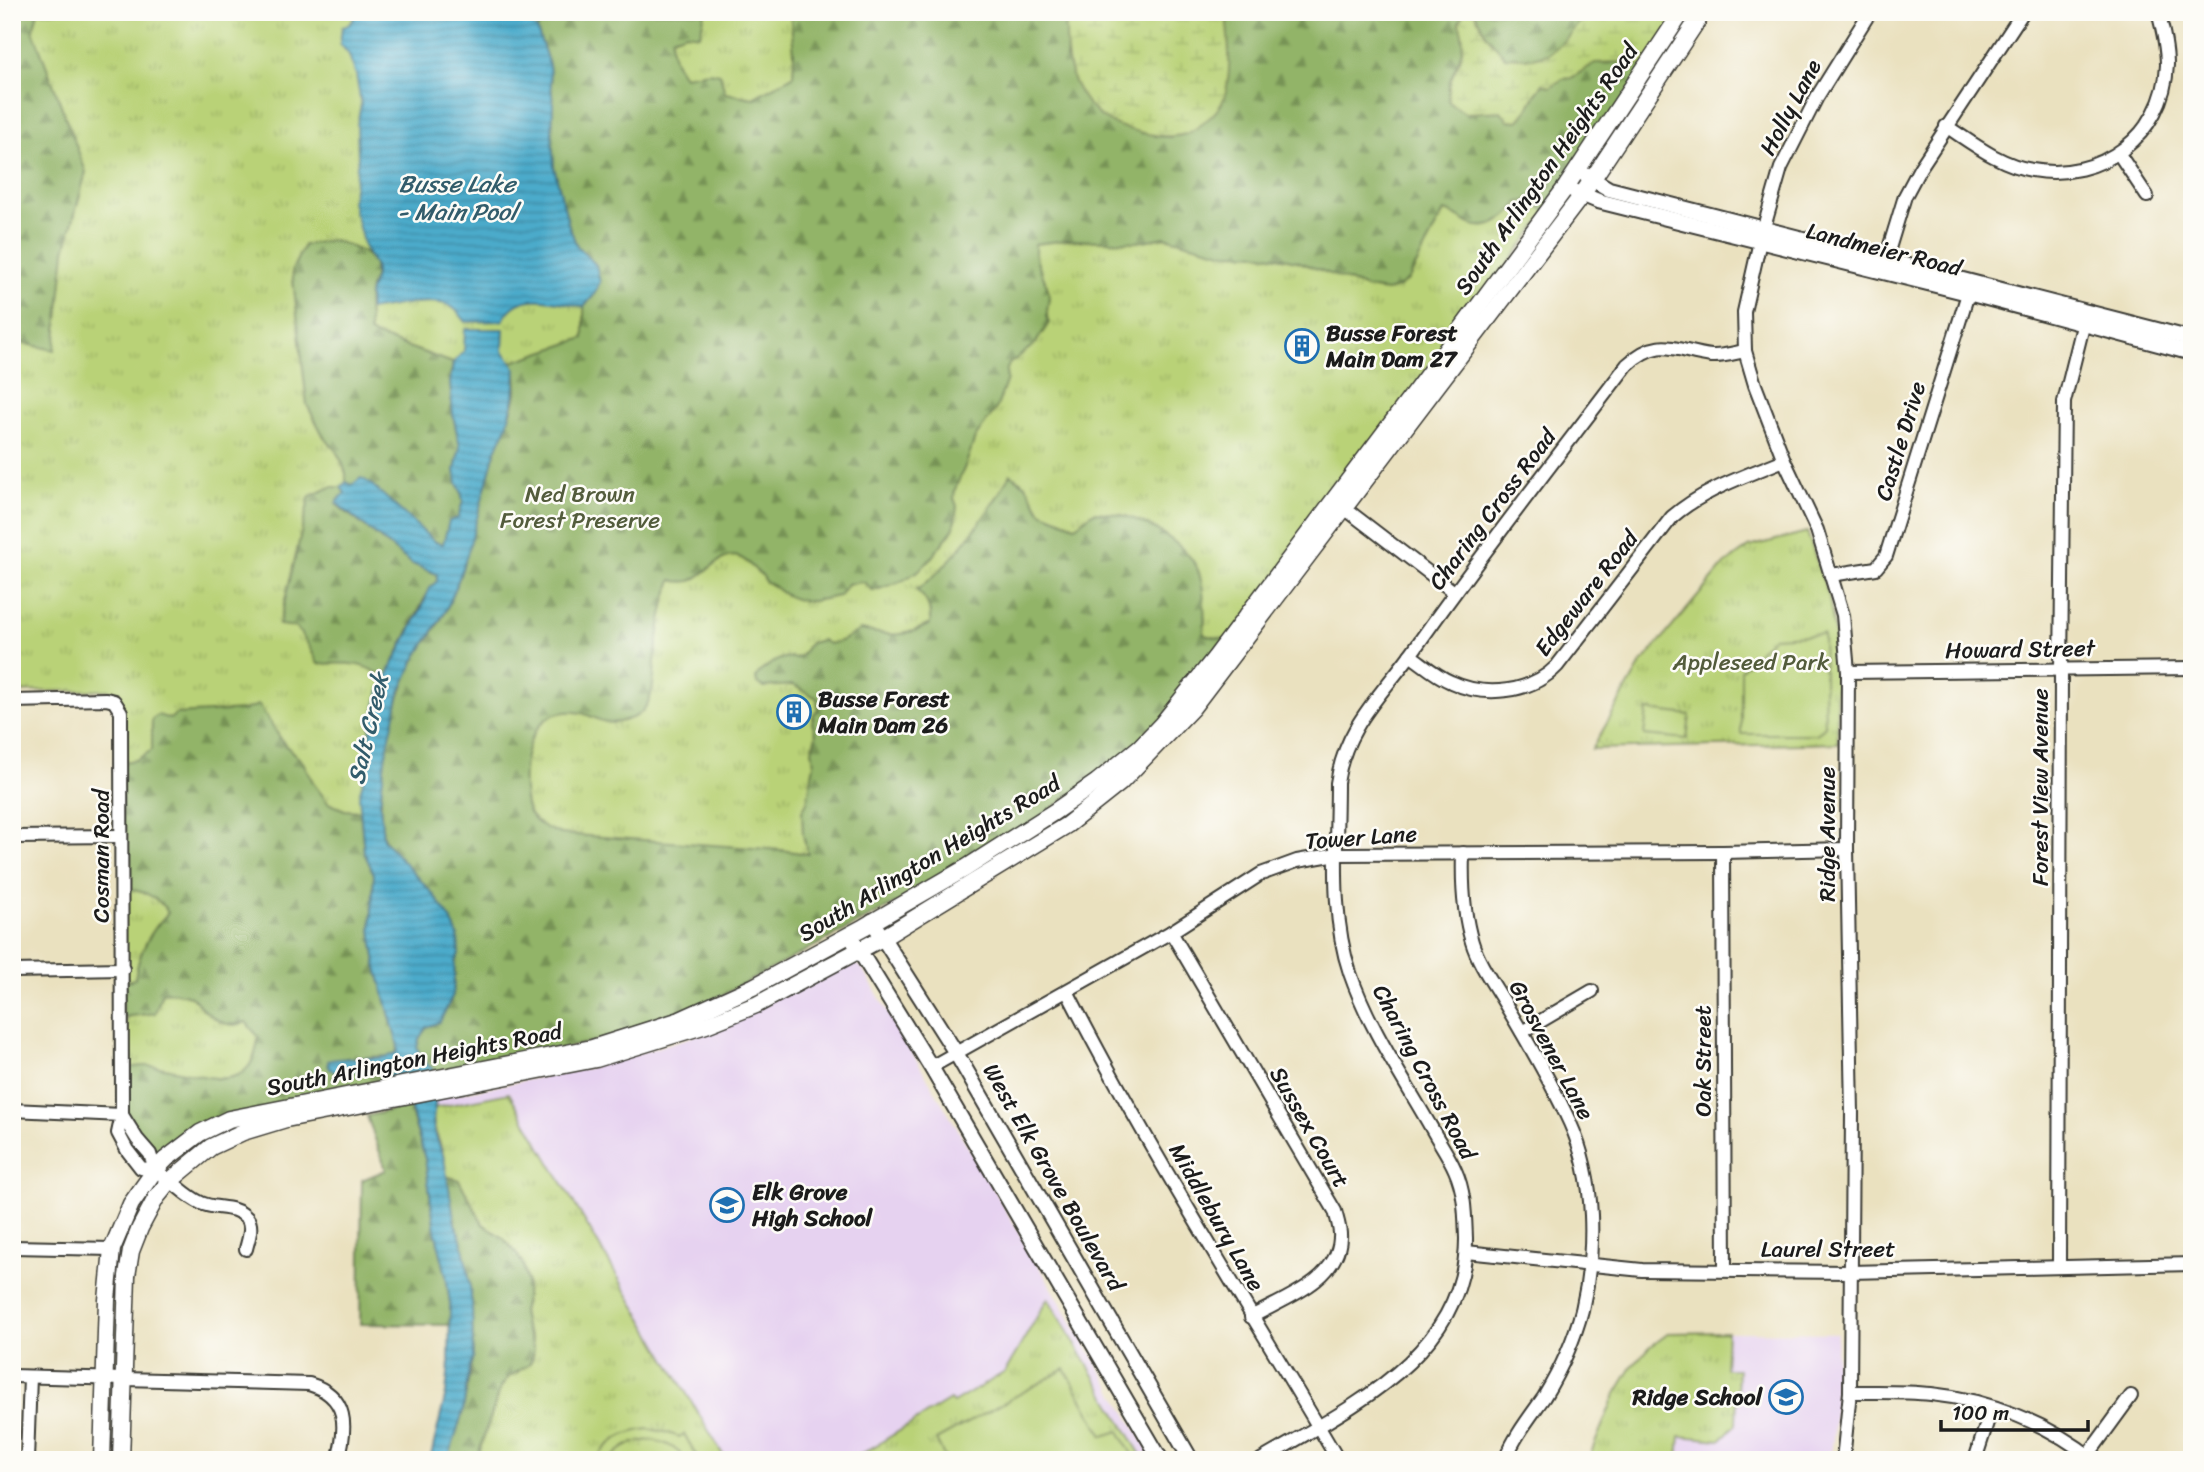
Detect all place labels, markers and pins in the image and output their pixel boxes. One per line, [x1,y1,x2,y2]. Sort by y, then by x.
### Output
place label: Busse Forest Main Dam 27 [1325,313,1458,380]
building icon: Busse Forest Main Dam 27 [1283,327,1321,365]
place label: Busse Forest Main Dam 26 [817,679,950,746]
building icon: Busse Forest Main Dam 26 [775,693,813,731]
place label: Elk Grove High School [751,1172,874,1239]
school or university icon: Elk Grove High School [708,1186,746,1224]
place label: Ridge School [1632,1377,1763,1418]
school or university icon: Ridge School [1767,1378,1805,1416]

